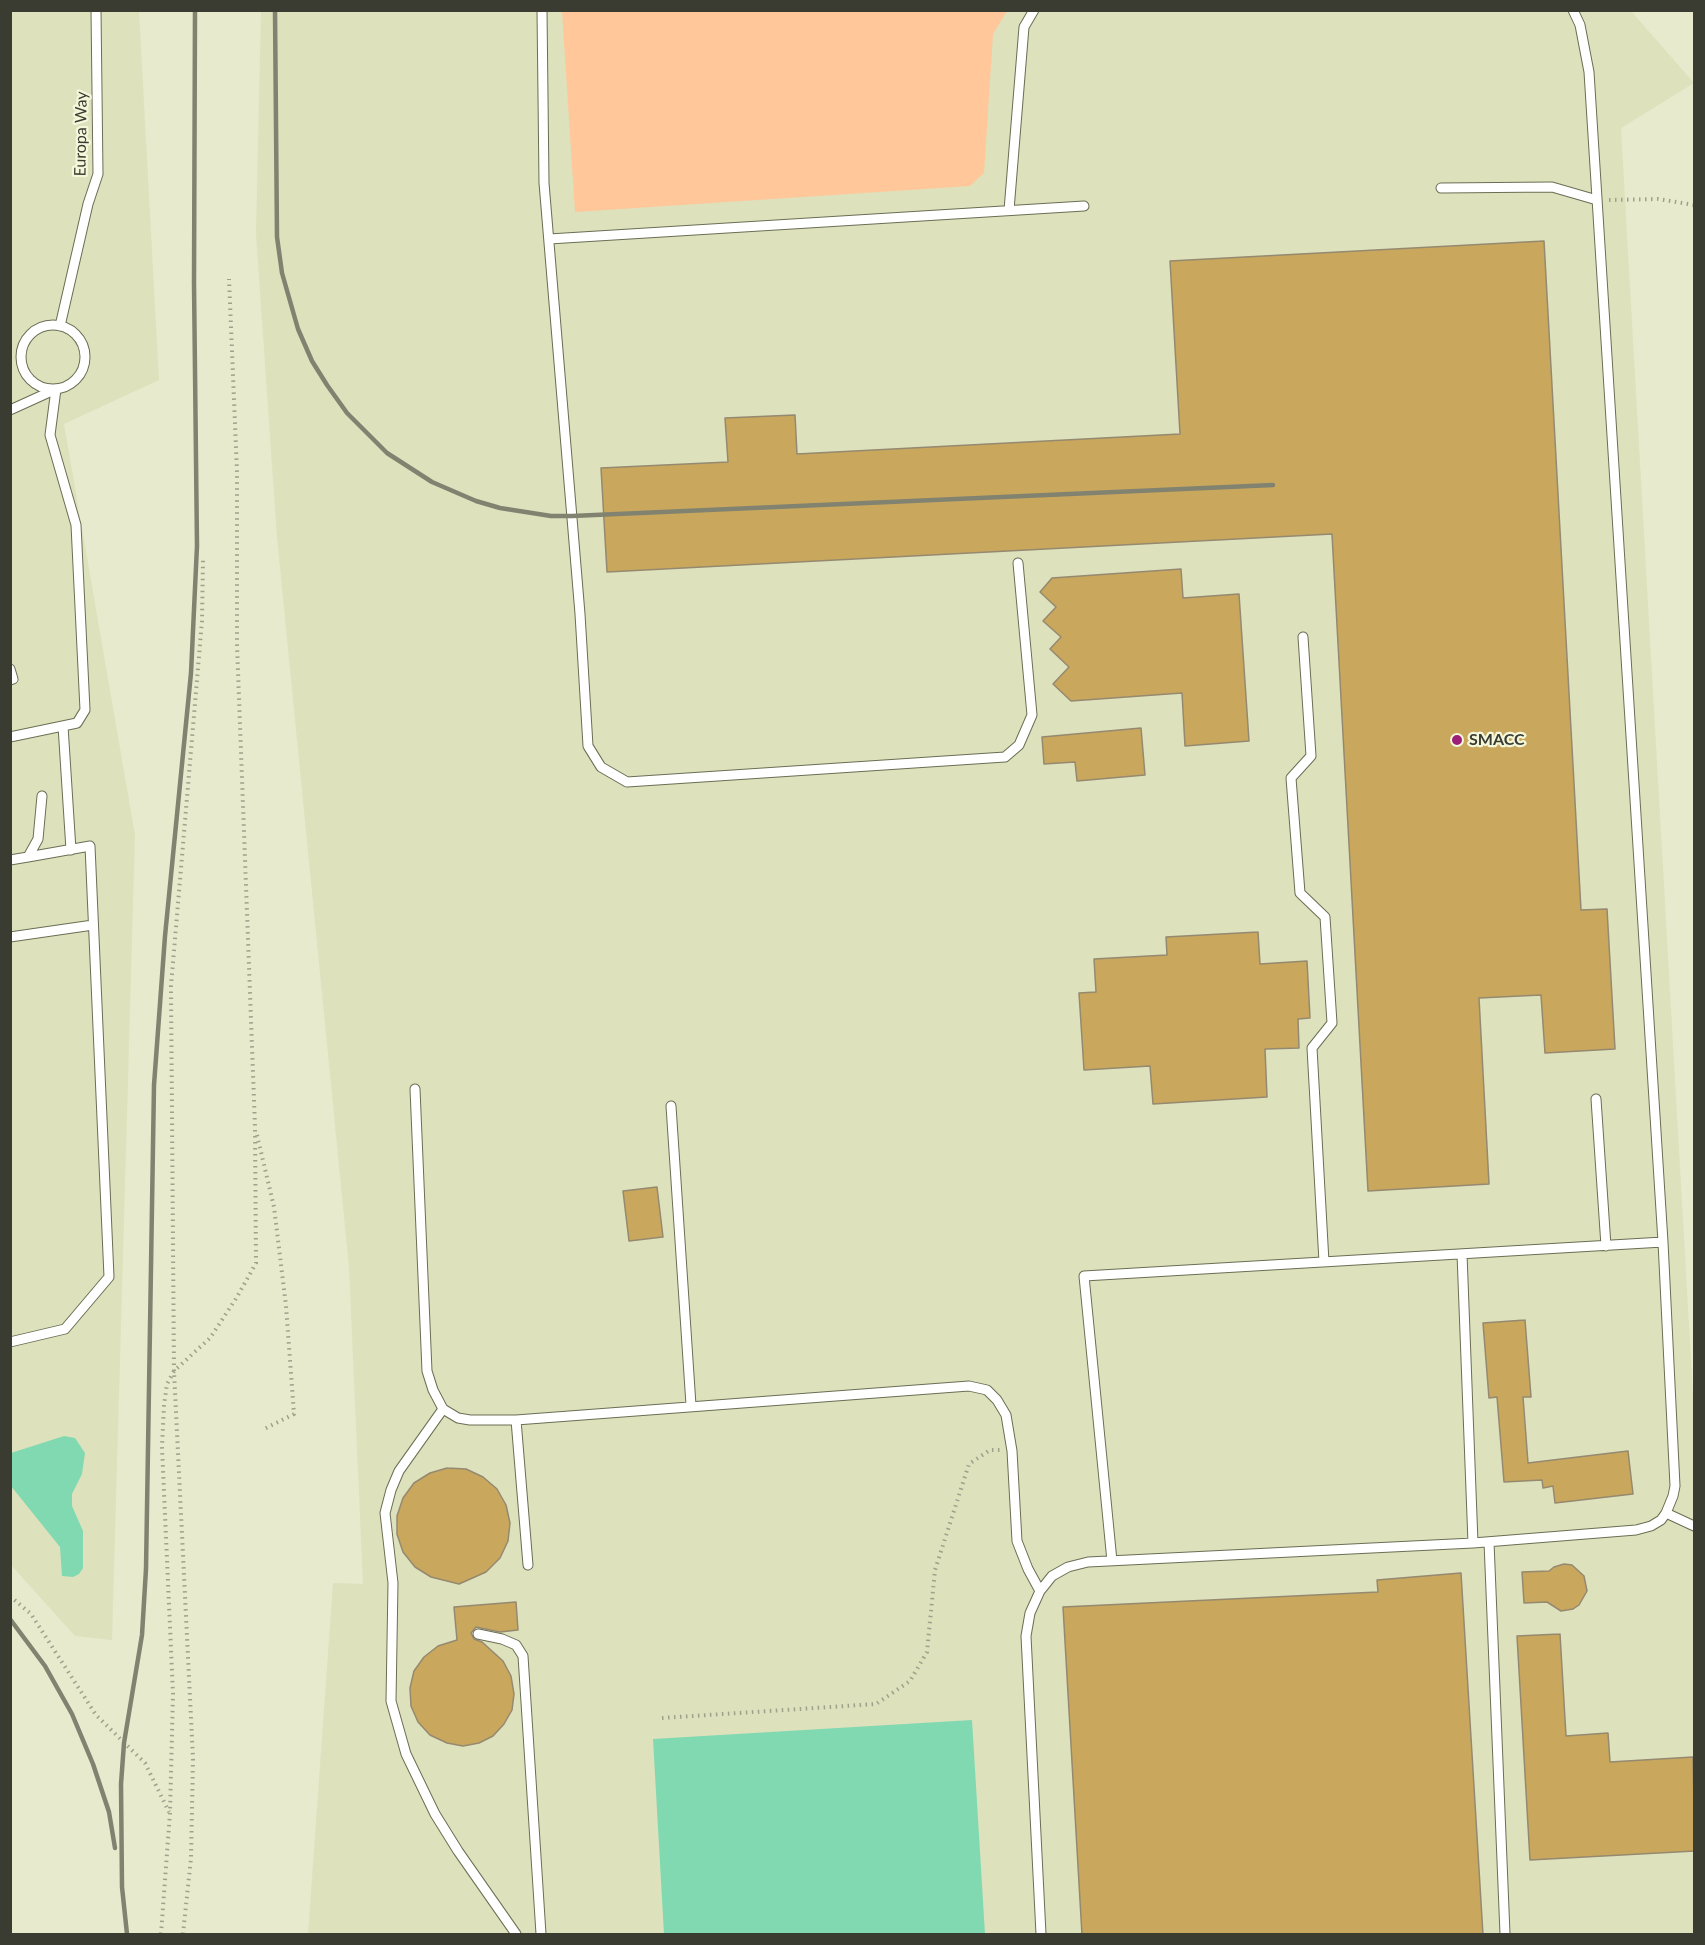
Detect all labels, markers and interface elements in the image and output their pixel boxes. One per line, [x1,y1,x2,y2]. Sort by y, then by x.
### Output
street label: Europa Way [71,91,91,177]
place label: SMACC [1469,730,1525,750]
marker: SMACC [1450,733,1464,747]

